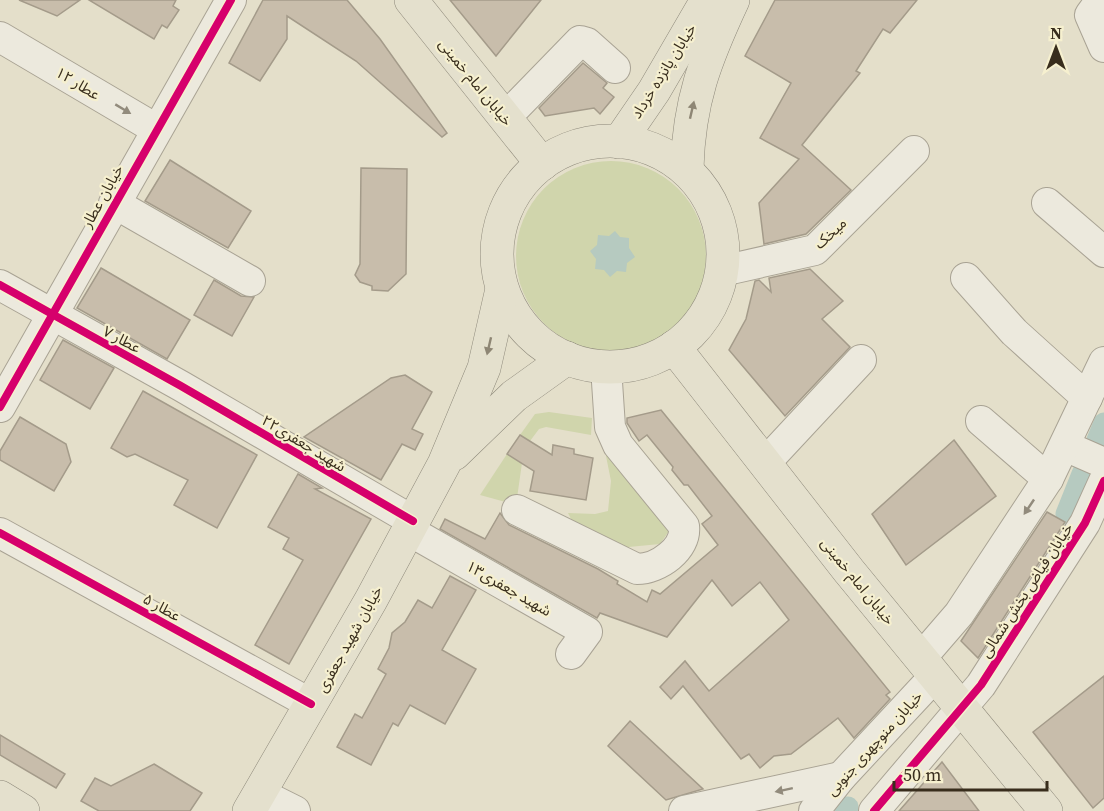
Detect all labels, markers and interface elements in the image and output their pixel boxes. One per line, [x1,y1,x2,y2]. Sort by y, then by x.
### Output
north arrow [1026,18,1086,78]
street label: خیابان پانزده خرداد [625,19,701,123]
text: N [1050,22,1062,44]
street label: خیابان امام خمینی [433,34,518,131]
street label: عطار ۱۲ [52,61,105,105]
one-way arrow [687,101,697,119]
one-way arrow [115,104,131,115]
street label: خیابان عطار [76,161,128,232]
street label: میخک [809,212,851,254]
street label: عطار ۷ [99,320,145,358]
one-way arrow [483,337,493,355]
street label: شهید جعفری۲۲ [258,410,350,477]
one-way arrow [1024,499,1035,515]
street label: خیابان فیاض بخش شمالی [975,518,1078,661]
street label: خیابان امام خمینی [815,533,900,630]
street label: شهید جعفری۱۳ [463,555,556,621]
street label: خیابان شهید جعفری [311,582,387,696]
street label: عطار ۵ [139,588,185,626]
street label: خیابان منوچهری جنوبی [821,686,927,800]
scale bar [894,754,1047,792]
text: 50 m [903,762,941,787]
one-way arrow [774,786,793,795]

